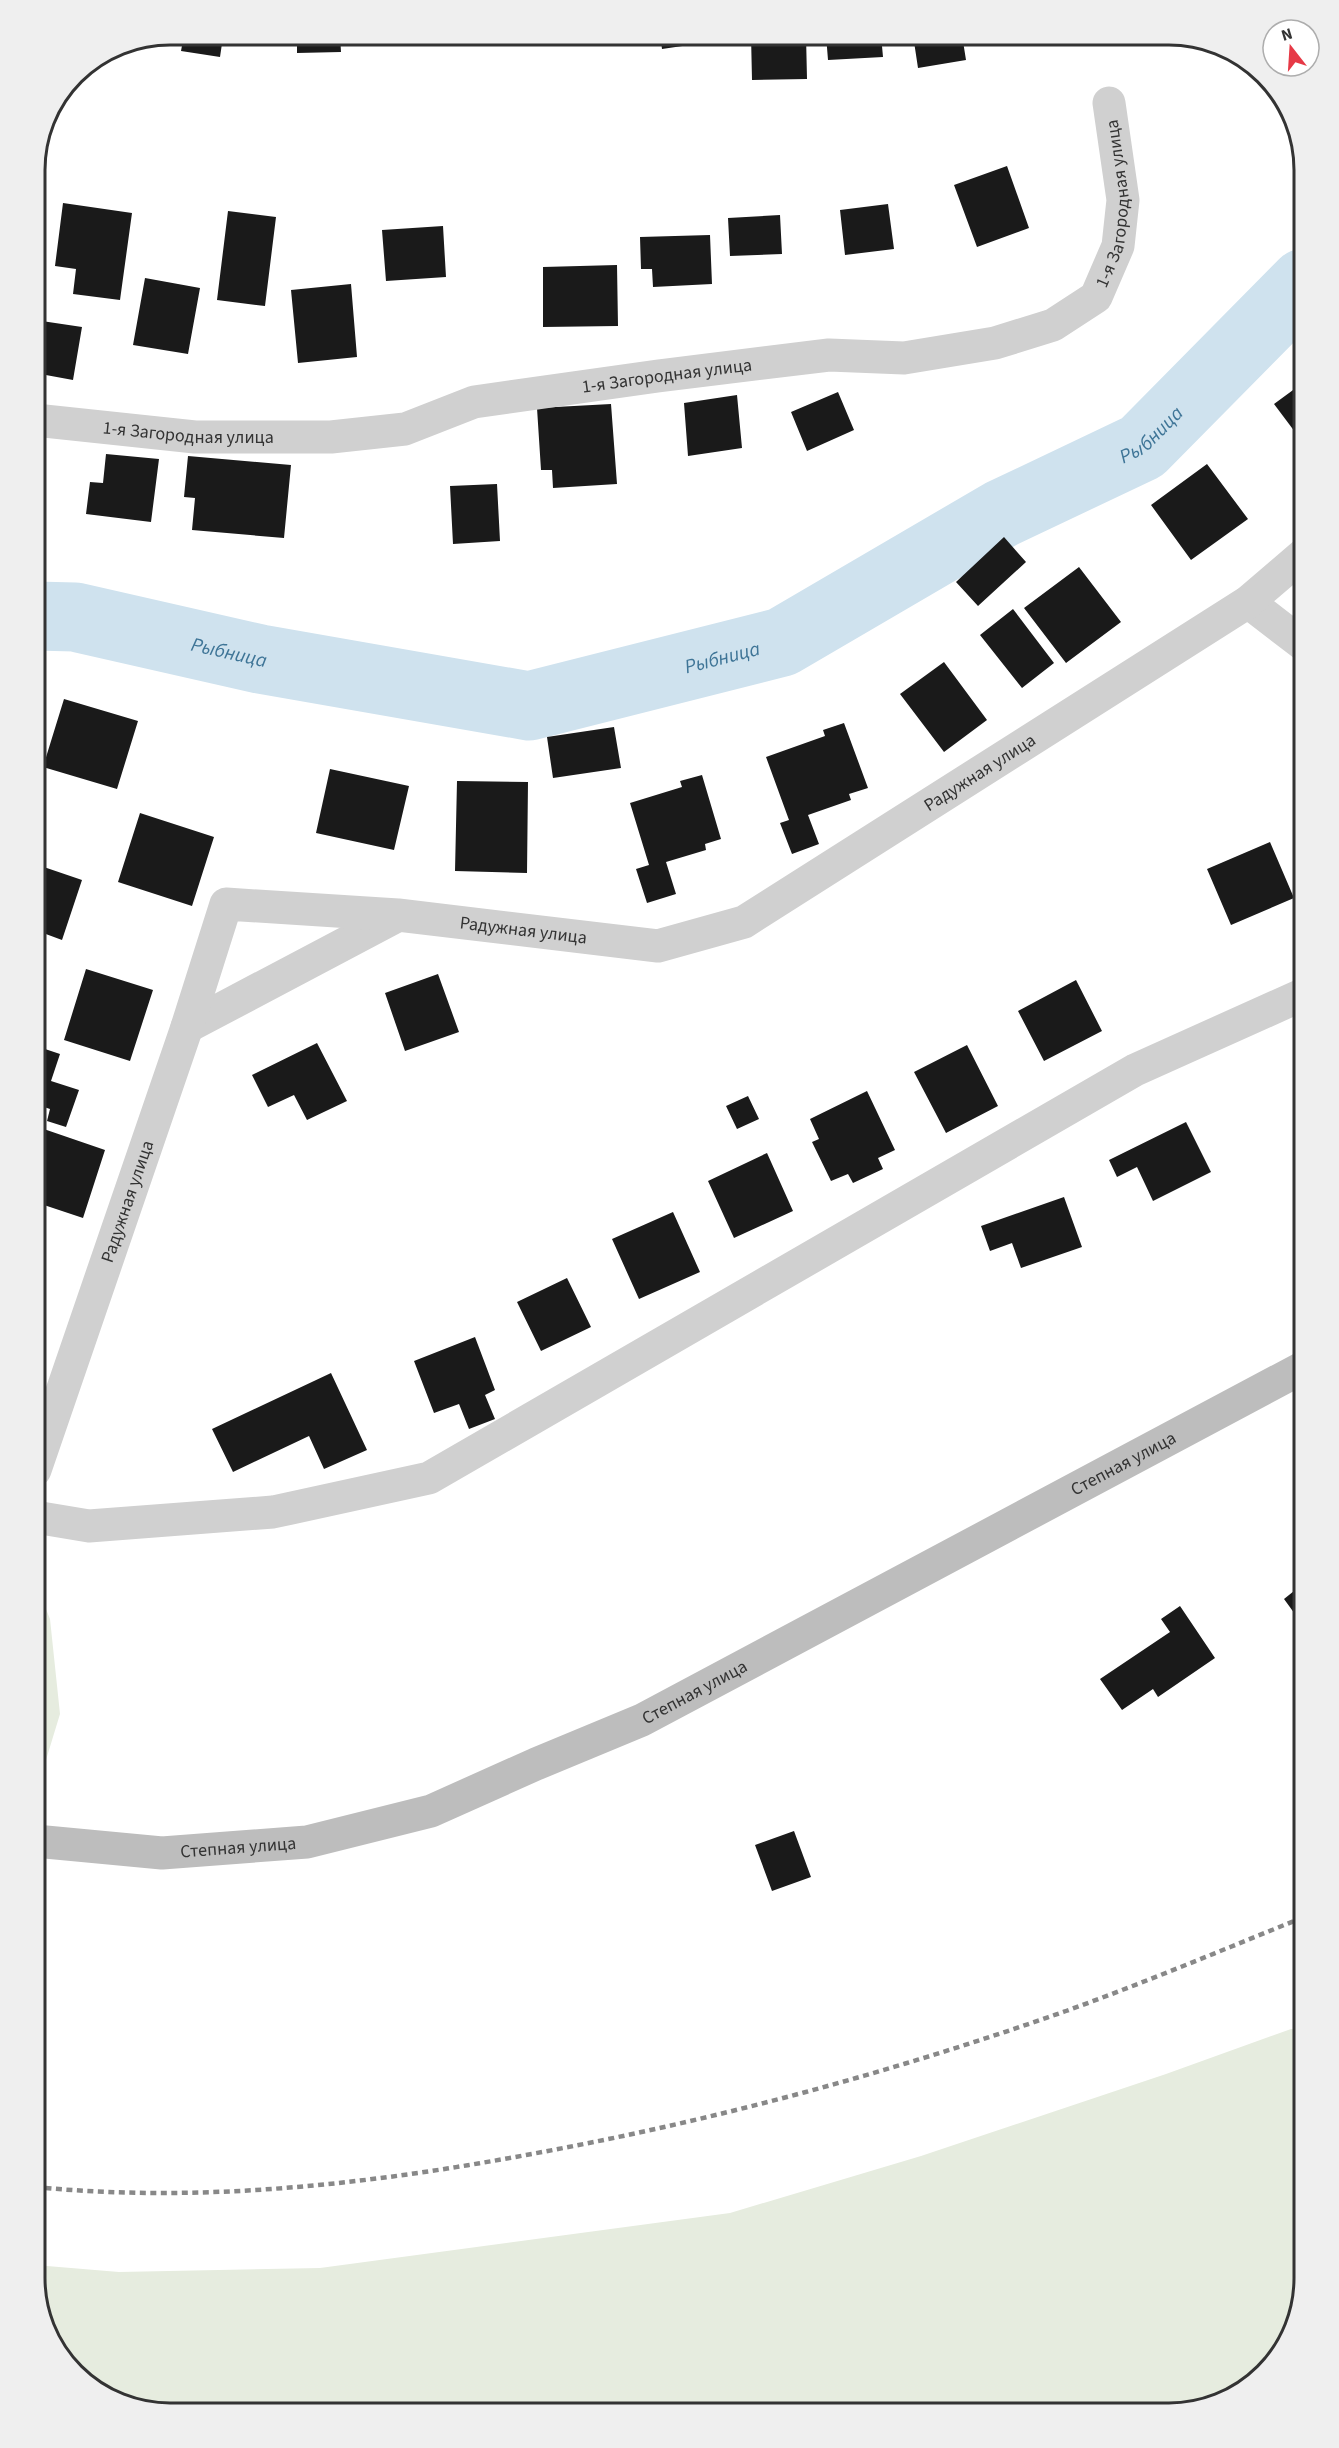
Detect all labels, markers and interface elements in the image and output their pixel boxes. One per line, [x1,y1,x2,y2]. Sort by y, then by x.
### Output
north arrow [1261,18,1321,78]
text: N [1279,23,1295,47]
street label: 1-я Загородная улица [1090,118,1136,292]
street label: 1-я Загородная улица [580,353,753,400]
water label: Рыбница [1115,400,1190,471]
street label: 1-я Загородная улица [102,415,274,450]
water label: Рыбница [188,631,269,675]
water label: Рыбница [682,635,763,681]
street label: Радужная улица [919,728,1041,818]
street label: Радужная улица [458,910,588,950]
street label: Радужная улица [95,1137,160,1266]
street label: Степная улица [1066,1425,1181,1502]
street label: Степная улица [638,1654,752,1731]
street label: Степная улица [179,1831,297,1865]

